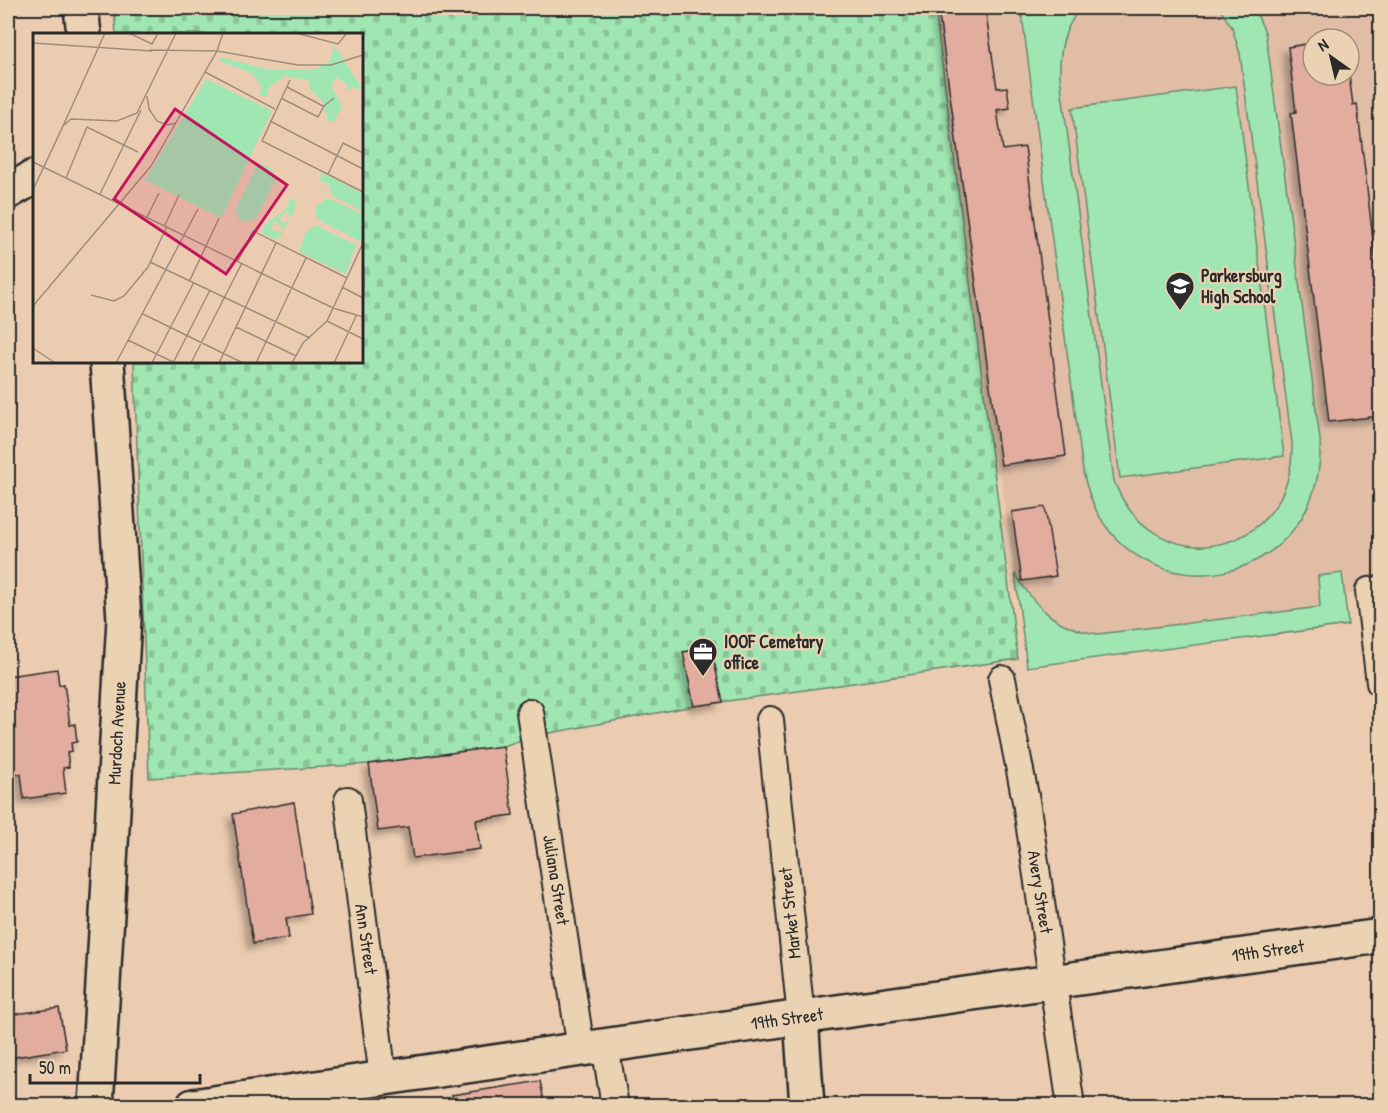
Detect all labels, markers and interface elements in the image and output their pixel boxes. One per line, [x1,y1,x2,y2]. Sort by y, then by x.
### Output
north arrow [1301,27,1361,87]
inset map [33,33,363,363]
text: N [1313,33,1333,56]
place label: Parkersburg High School [1201,263,1282,310]
school or university icon: Parkersburg High School [1164,270,1196,312]
place label: IOOF Cemetary office [724,629,824,675]
office icon: IOOF Cemetary office [687,636,719,678]
street label: Murdoch Avenue [101,681,132,785]
street label: Juliana Street [537,833,576,928]
street label: Avery Street [1022,849,1060,936]
street label: Market Street [772,865,807,960]
street label: Ann Street [349,902,384,977]
street label: 19th Street [1230,933,1307,968]
street label: 19th Street [749,1001,826,1036]
scale bar [30,1047,200,1085]
text: 50 m [39,1055,71,1080]

